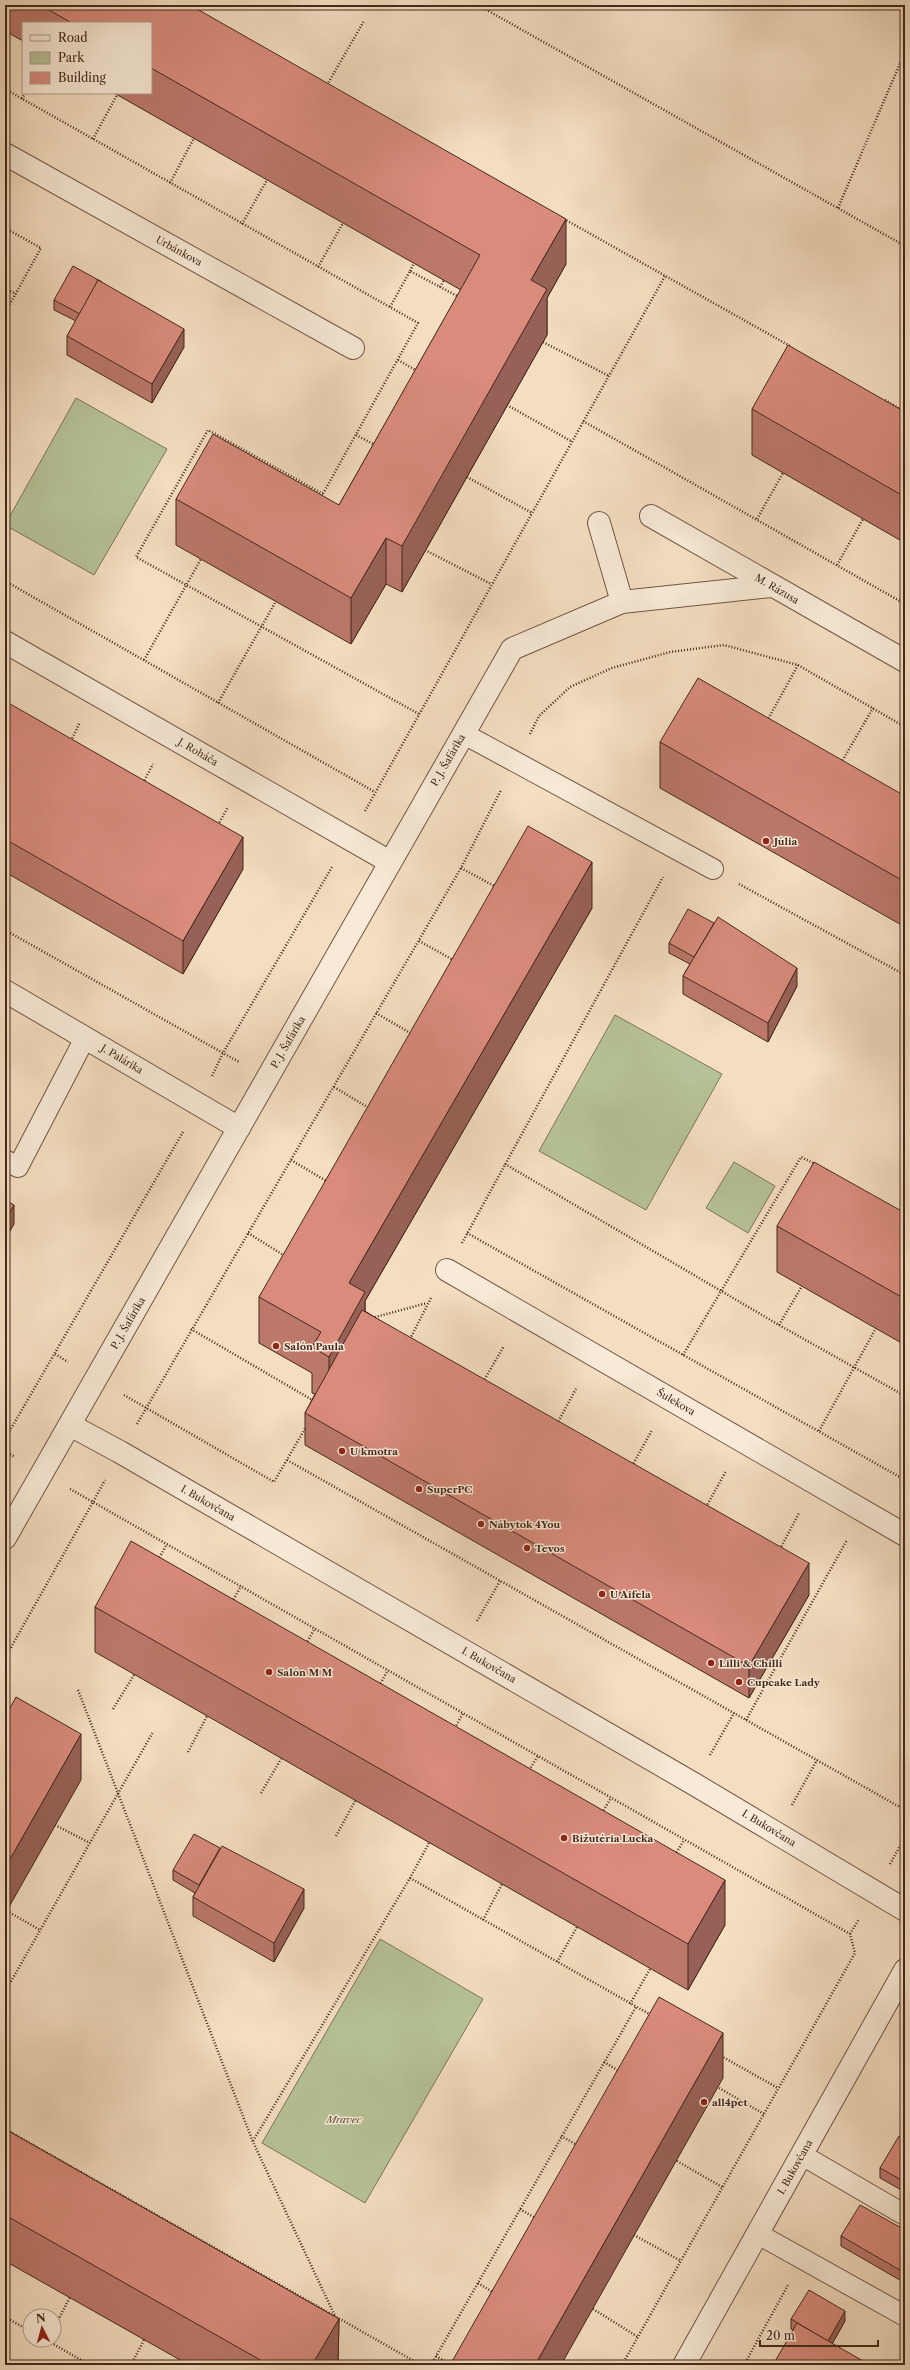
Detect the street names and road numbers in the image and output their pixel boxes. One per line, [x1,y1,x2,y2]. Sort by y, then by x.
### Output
street label: Urbánkova [154,233,205,269]
street label: M. Rázusa [753,571,802,607]
street label: P. J. Šafárika [428,731,468,788]
street label: J. Roháča [174,734,221,769]
street label: P. J. Šafárika [268,1013,308,1070]
street label: J. Palárika [97,1040,146,1077]
street label: P. J. Šafárika [108,1294,148,1351]
street label: Šulekova [654,1386,698,1419]
street label: I. Bukovčana [178,1482,238,1524]
street label: I. Bukovčana [459,1644,519,1686]
street label: I. Bukovčana [740,1807,799,1850]
street label: I. Bukovčana [775,2137,816,2197]

